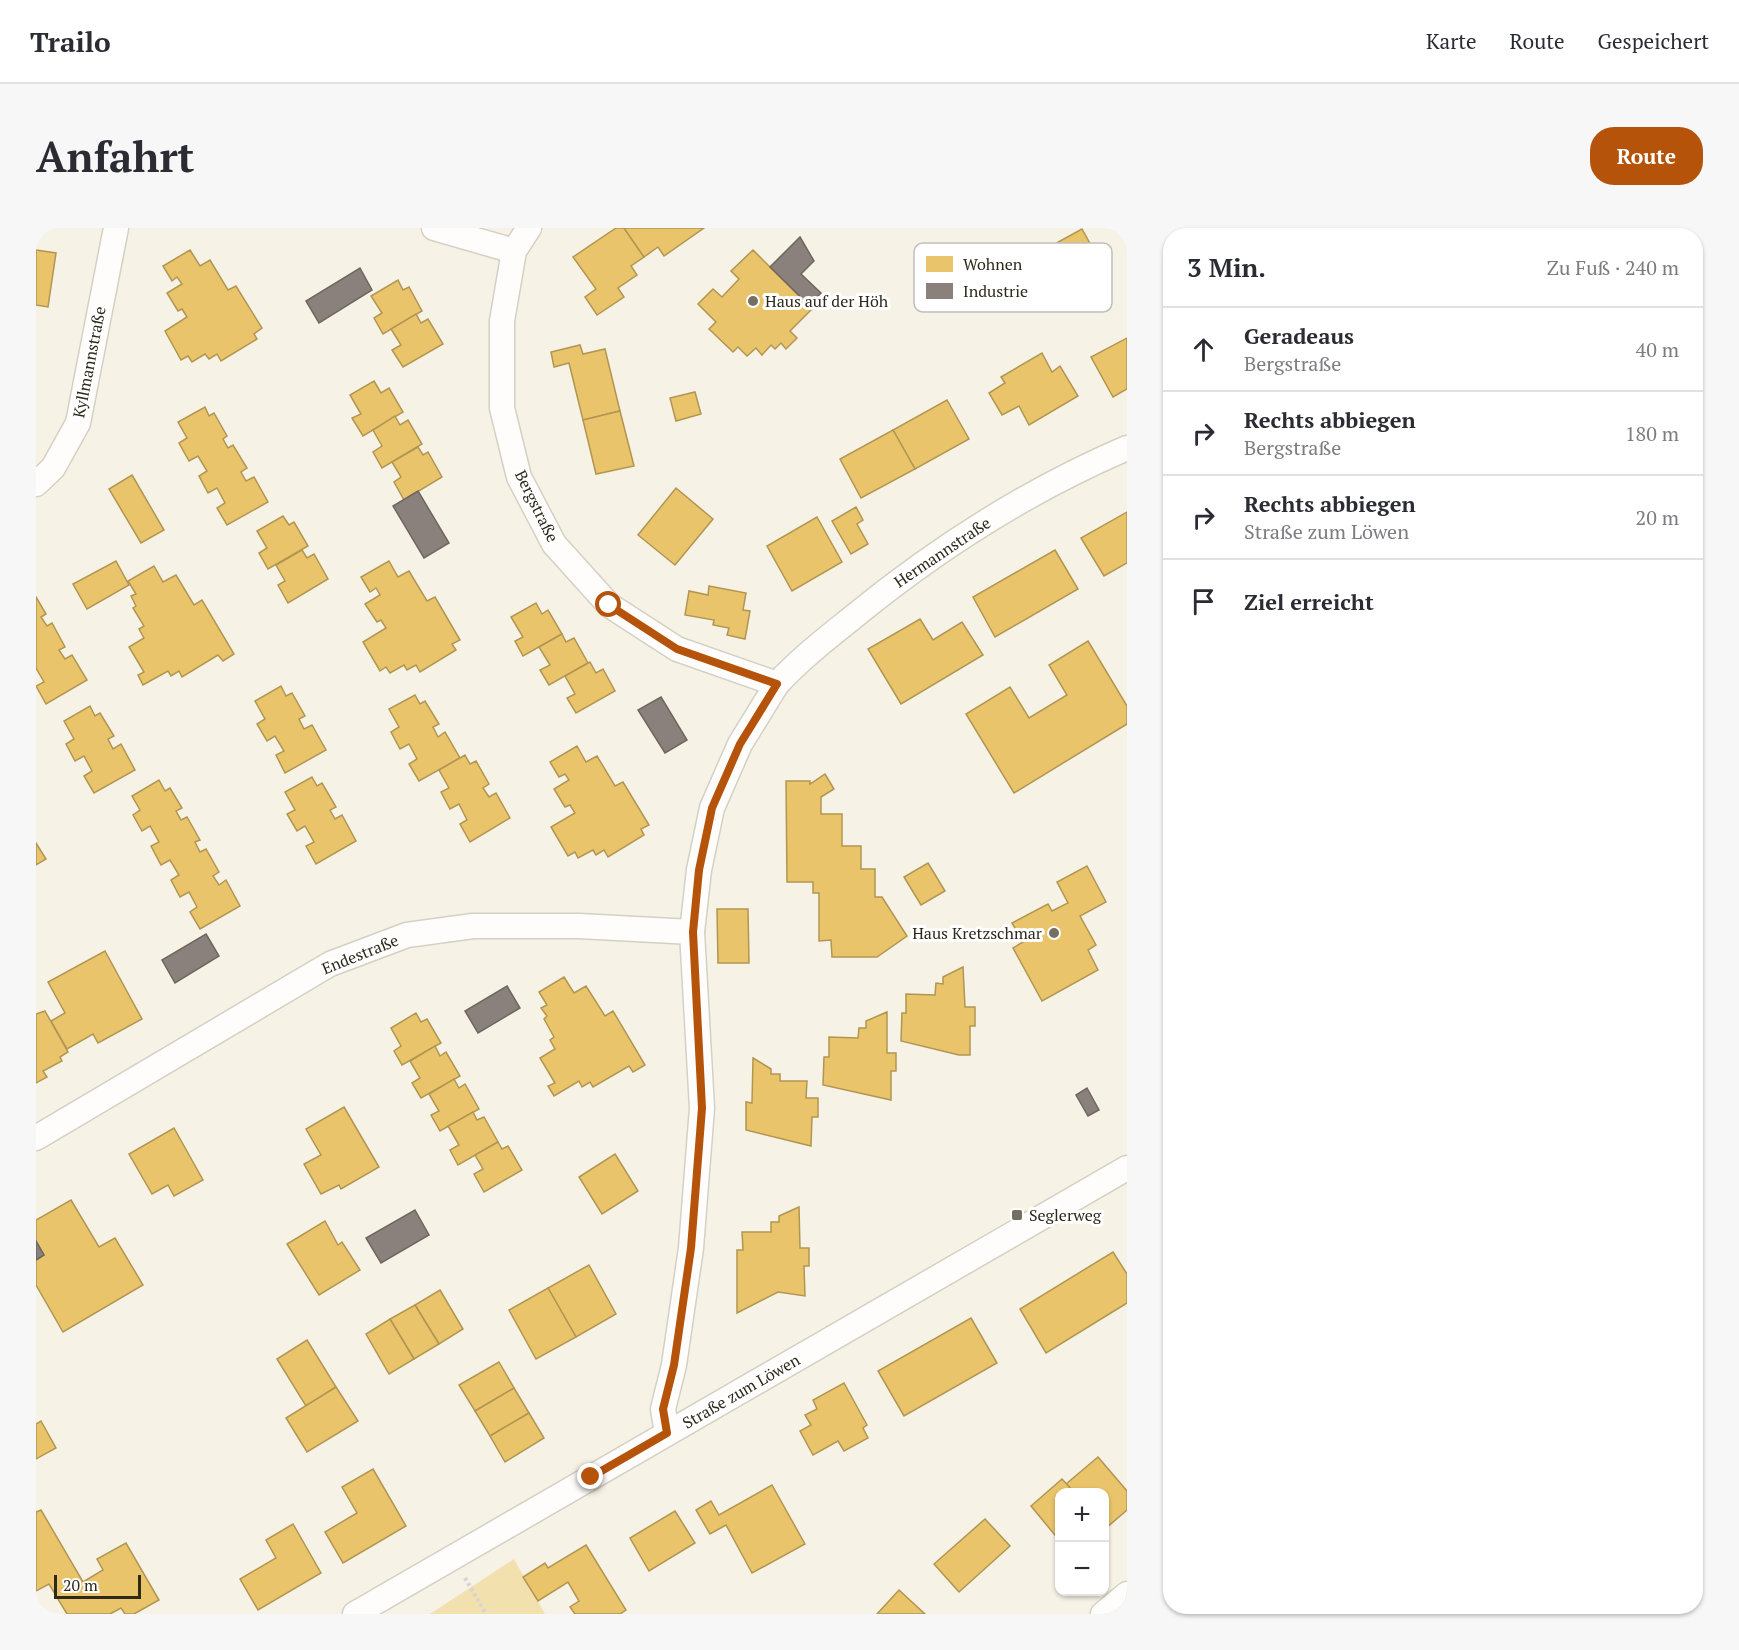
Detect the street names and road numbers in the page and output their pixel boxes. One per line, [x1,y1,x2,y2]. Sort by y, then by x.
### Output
street label: Kyllmannstraße [67,304,111,420]
street label: Bergstraße [510,466,564,546]
street label: Hermannstraße [889,512,995,592]
street label: Endestraße [318,929,402,979]
street label: Straße zum Löwen [678,1348,804,1434]

